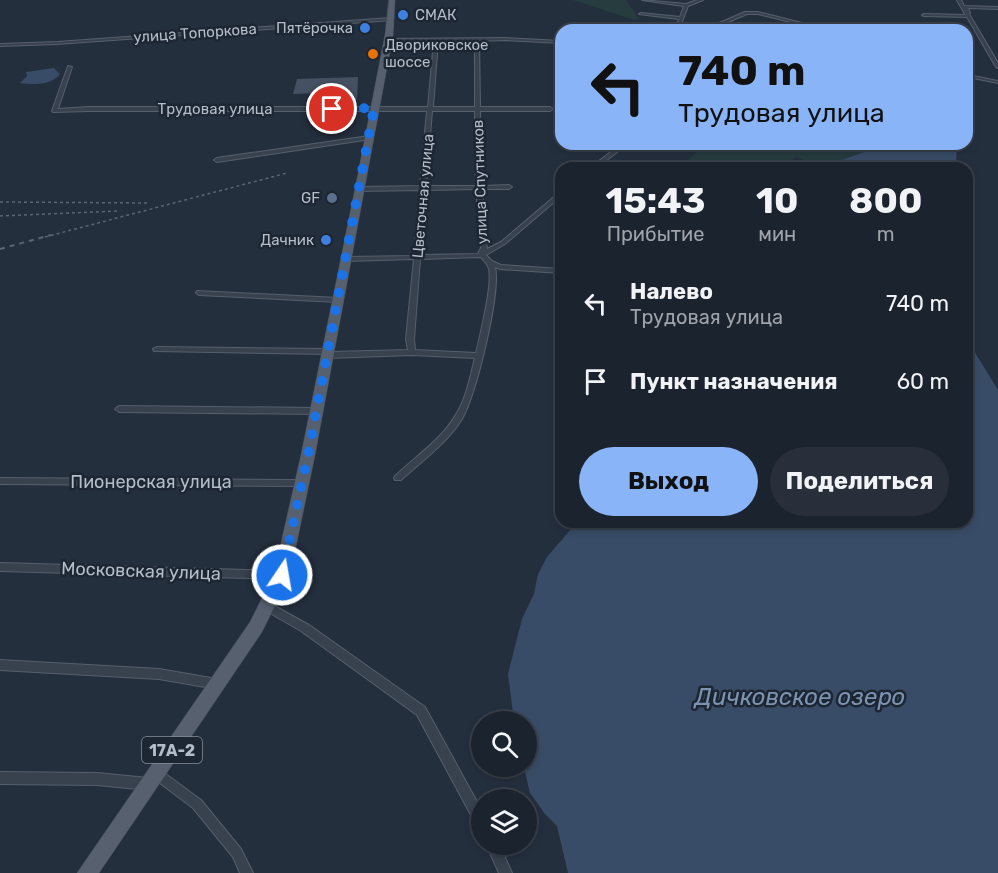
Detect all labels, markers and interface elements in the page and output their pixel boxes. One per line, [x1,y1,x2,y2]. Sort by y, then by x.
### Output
place label: СМАК [415,6,457,24]
marker: СМАК [396,8,410,22]
place label: Пятёрочка [276,19,353,37]
street label: улица Топоркова [133,20,257,46]
marker: Пятёрочка [358,21,372,35]
place label: Двориковское шоссе [385,36,488,71]
text: 740 m [678,46,805,96]
marker: Двориковское шоссе [366,47,380,61]
icon: left [579,48,657,126]
pin [306,83,357,134]
icon: arrive [315,92,348,125]
text: Трудовая улица [678,97,885,129]
street label: Трудовая улица [158,100,272,118]
street label: улица Спутников [469,119,491,245]
street label: Цветочная улица [409,133,437,259]
text: 15:43 [606,179,706,222]
text: 10 [756,179,798,222]
text: 800 [849,179,922,222]
place label: GF [301,189,320,207]
marker: GF [325,191,339,205]
text: Прибытие [607,222,704,246]
text: мин [758,222,796,246]
text: m [877,222,895,246]
place label: Дачник [261,231,314,249]
marker: Дачник [319,233,333,247]
text: Налево [630,278,713,305]
icon: left [579,287,612,320]
text: 740 m [886,290,949,317]
text: Трудовая улица [630,305,783,329]
icon: arrive [579,365,612,398]
text: Пункт назначения [630,368,838,395]
text: 60 m [897,368,949,395]
button: Выход [579,447,758,516]
button: Поделиться [770,447,949,516]
street label: Пионерская улица [70,471,232,493]
position arrow [250,543,314,607]
street label: Московская улица [61,557,221,585]
water label: Дичковское озеро [693,683,905,711]
map controls [471,711,537,855]
button: search [471,711,537,777]
road number: 17А-2 [142,737,202,763]
button: layers [471,789,537,855]

